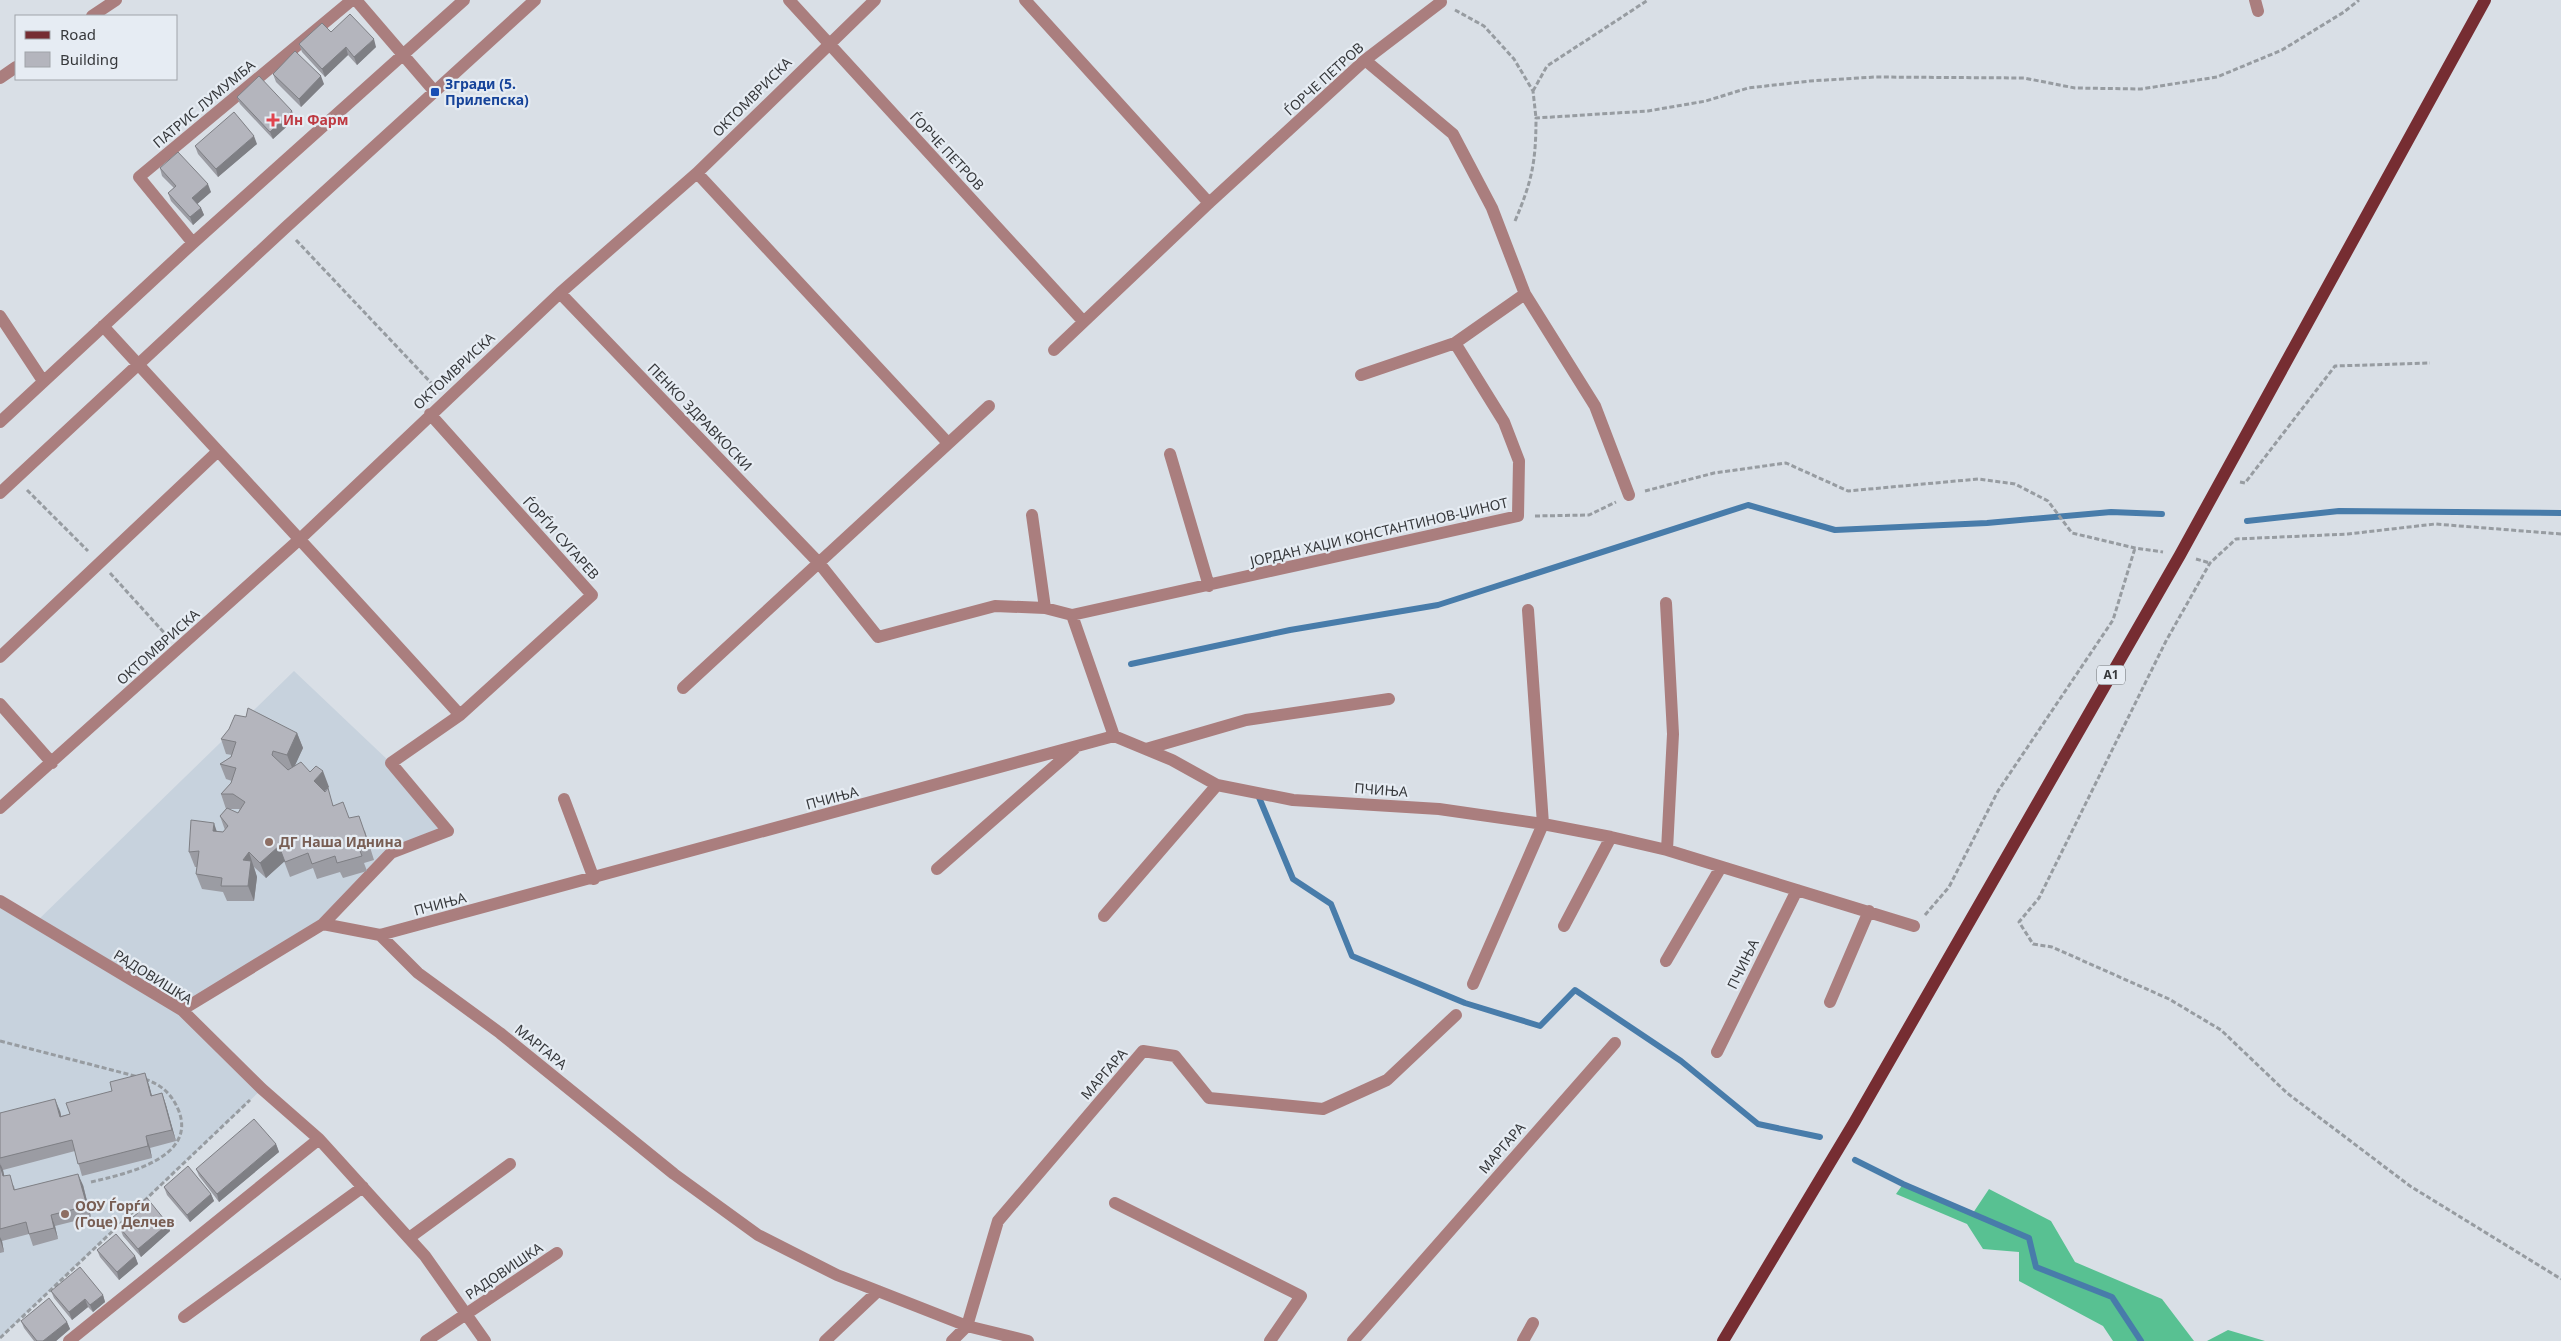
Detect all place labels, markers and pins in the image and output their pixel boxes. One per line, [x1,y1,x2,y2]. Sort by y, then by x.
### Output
place label: Згради (5. Прилепска) [445,74,529,109]
marker: Згради (5. Прилепска) [429,86,441,98]
place label: Ин Фарм [283,110,348,129]
marker: Ин Фарм [267,114,279,126]
place label: ДГ Наша Иднина [279,832,402,851]
marker: ДГ Наша Иднина [263,836,275,848]
place label: ООУ Ѓорѓи (Гоце) Делчев [75,1196,175,1231]
marker: ООУ Ѓорѓи (Гоце) Делчев [59,1208,71,1220]

